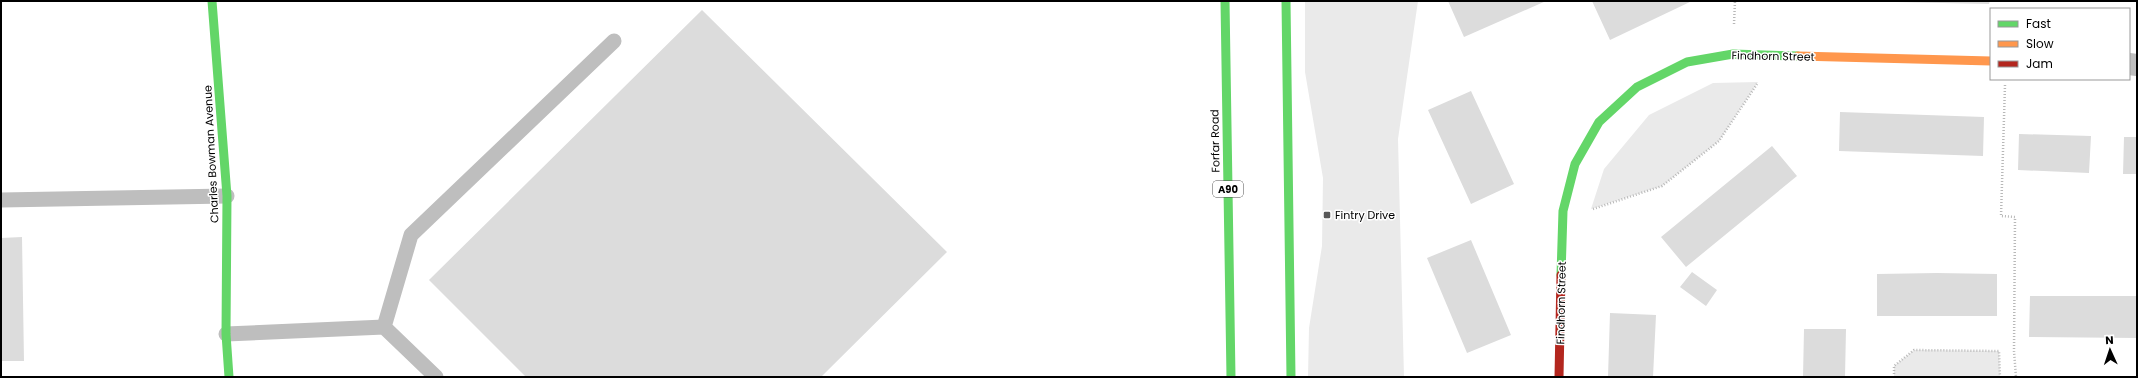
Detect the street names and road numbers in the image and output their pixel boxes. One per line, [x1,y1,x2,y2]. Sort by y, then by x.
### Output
street label: Findhorn Street [1731,47,1815,65]
street label: Charles Bowman Avenue [199,84,223,223]
street label: Forfar Road [1206,109,1224,173]
road number: A90 [1213,181,1243,197]
street label: Findhorn Street [1552,261,1570,345]

